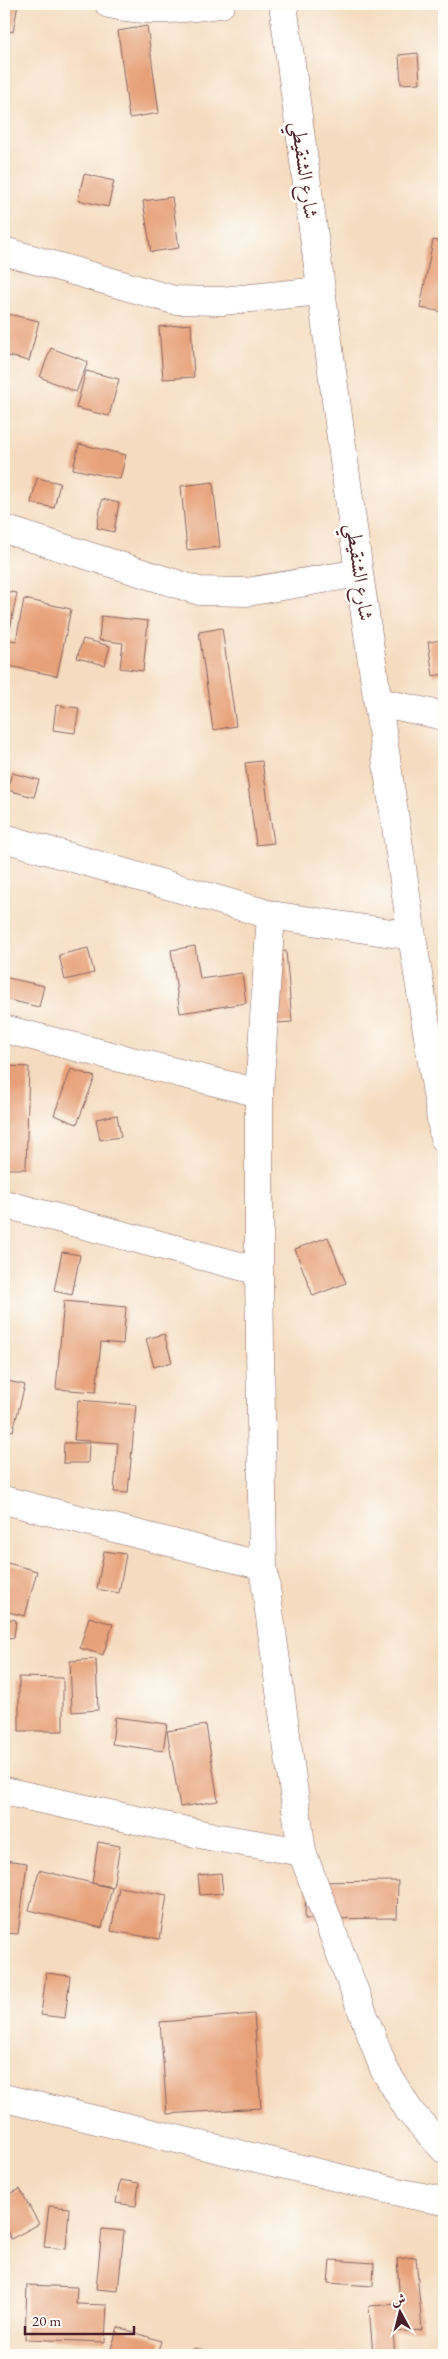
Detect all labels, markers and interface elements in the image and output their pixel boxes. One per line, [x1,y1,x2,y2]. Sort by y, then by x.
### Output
street label: شارع الشنقيطي [279,120,325,221]
street label: شارع الشنقيطي [334,522,380,623]
north arrow [376,2286,426,2336]
text: ش [390,2289,407,2309]
scale bar [25,2304,134,2336]
text: 20 m [32,2311,61,2330]

